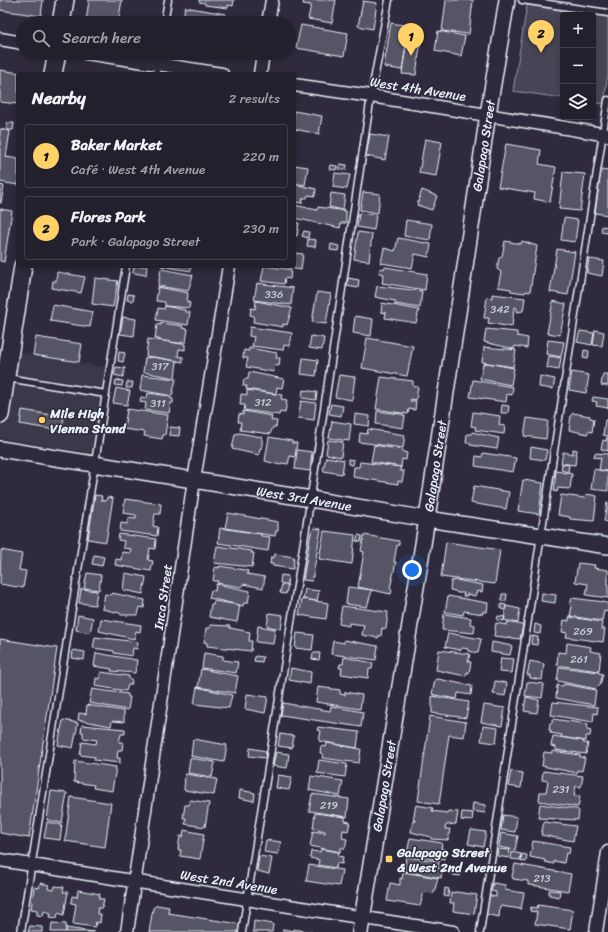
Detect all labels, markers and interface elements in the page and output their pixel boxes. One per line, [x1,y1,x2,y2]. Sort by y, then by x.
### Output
map controls [560,12,596,120]
button: + [560,12,596,48]
search box [16,16,296,60]
pin: 2 [528,20,554,53]
pin: 1 [398,23,424,56]
text: Search here [62,25,141,51]
icon: search [30,27,52,49]
button: − [560,48,596,84]
street label: West 4th Avenue [368,70,468,108]
text: Nearby [32,83,86,113]
button: layers [560,84,596,120]
text: 2 results [229,87,280,110]
street label: Galapago Street [465,97,502,193]
text: Baker Market [71,132,162,158]
text: 1 [43,145,49,168]
text: 220 m [242,145,279,168]
text: Café · West 4th Avenue [71,158,205,181]
text: Flores Park [71,204,146,230]
text: 2 [42,217,50,240]
text: 230 m [243,217,279,240]
text: Park · Galapago Street [71,230,200,253]
house number: 336 [265,285,283,304]
house number: 342 [490,300,510,319]
house number: 317 [151,357,169,376]
house number: 312 [254,393,272,412]
house number: 311 [150,394,166,413]
place label: Mile High Vienna Stand [49,402,127,440]
marker: Mile High Vienna Stand [37,415,47,425]
street label: Galapago Street [417,418,453,513]
street label: West 3rd Avenue [255,479,353,517]
your location [402,560,422,580]
street label: Inca Street [147,562,179,632]
house number: 269 [573,622,593,641]
house number: 261 [570,650,588,669]
street label: Galapago Street [365,738,403,833]
house number: 231 [552,780,570,799]
house number: 219 [320,796,338,815]
place label: Galapago Street & West 2nd Avenue [396,841,507,879]
marker: Galapago Street & West 2nd Avenue [384,854,394,864]
street label: West 2nd Avenue [179,863,279,901]
house number: 213 [533,869,551,888]

